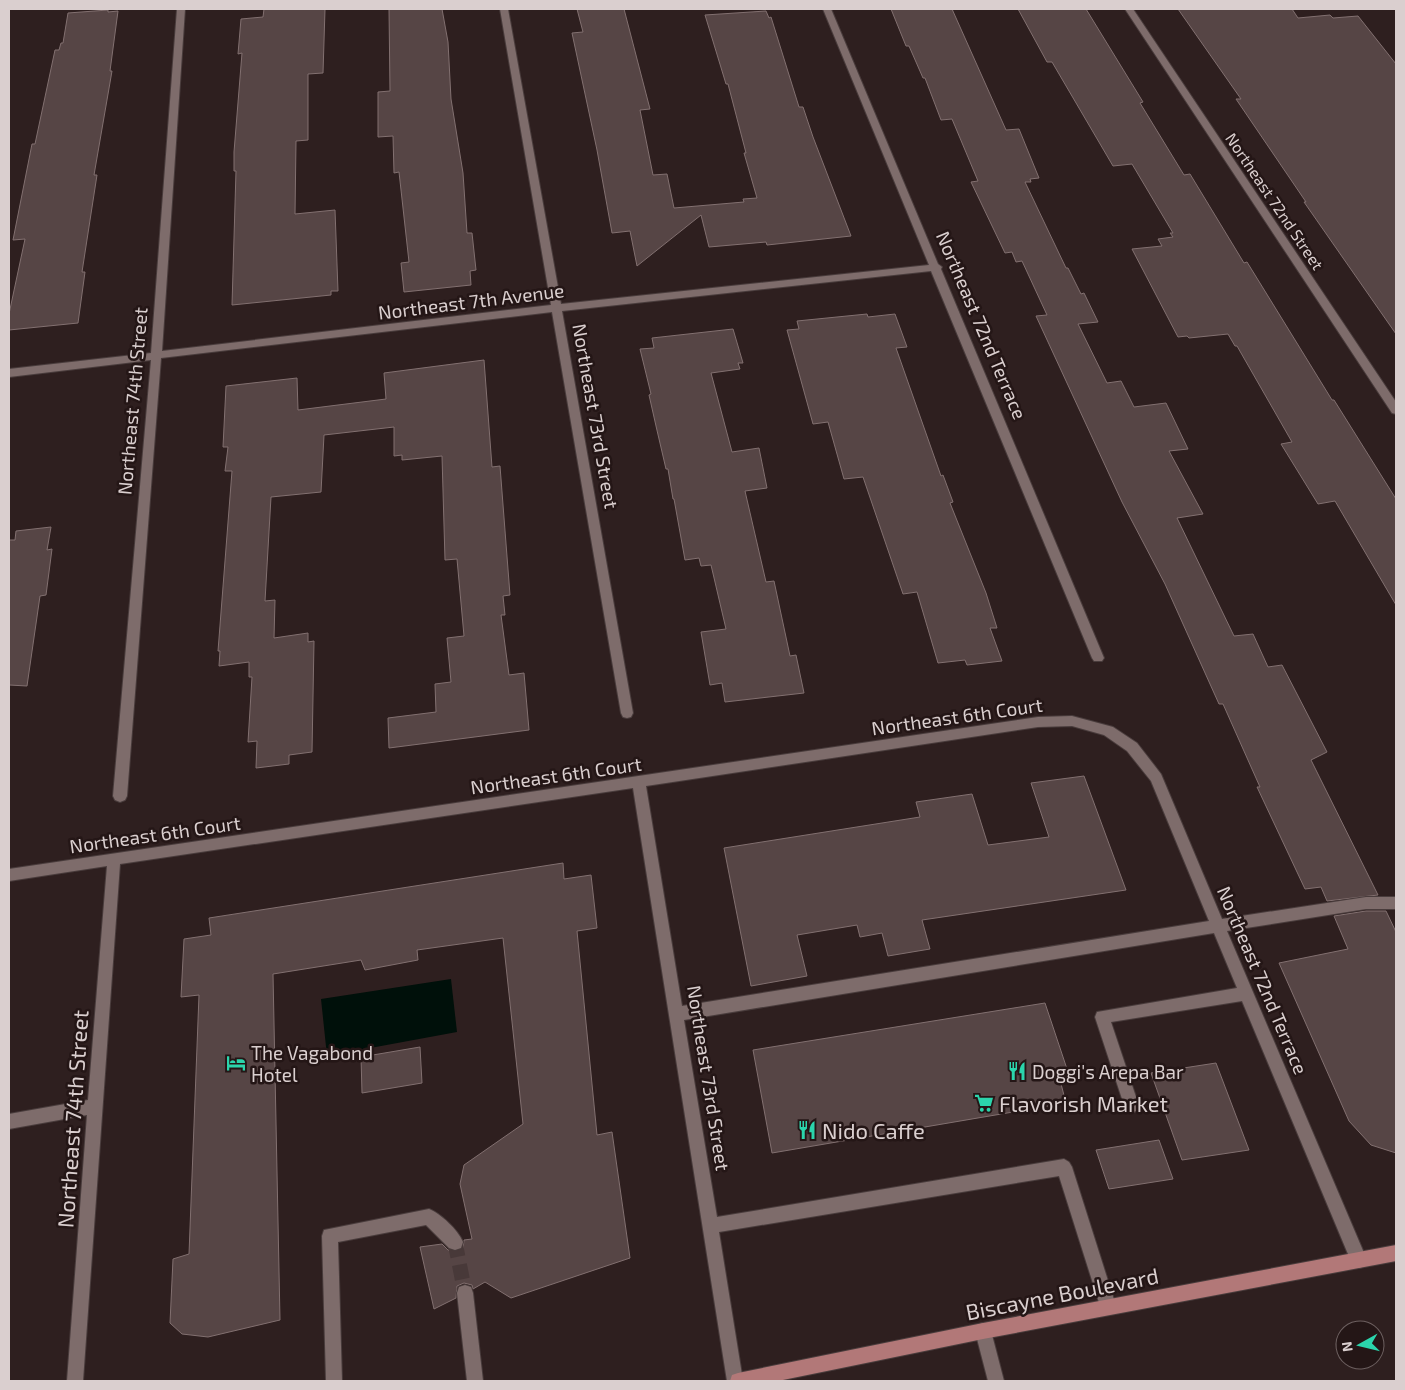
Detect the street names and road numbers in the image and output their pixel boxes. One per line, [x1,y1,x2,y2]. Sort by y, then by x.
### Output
street label: Northeast 72nd Street [1222,129,1328,273]
street label: Northeast 72nd Terrace [932,227,1032,423]
street label: Northeast 7th Avenue [377,278,565,324]
street label: Northeast 74th Street [112,306,152,496]
street label: Northeast 73rd Street [568,322,624,510]
street label: Northeast 6th Court [870,693,1044,739]
street label: Northeast 6th Court [469,752,643,798]
street label: Northeast 6th Court [68,811,242,857]
street label: Northeast 72nd Terrace [1213,882,1313,1078]
street label: Northeast 73rd Street [683,984,735,1172]
street label: Northeast 74th Street [51,1009,93,1229]
street label: Biscayne Boulevard [963,1262,1161,1324]

